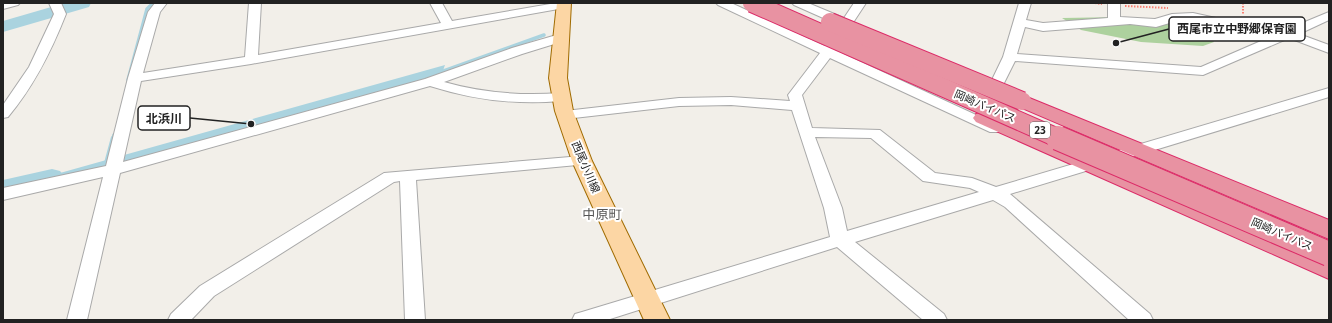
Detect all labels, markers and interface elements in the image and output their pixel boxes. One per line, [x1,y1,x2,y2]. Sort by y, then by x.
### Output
callout: 西尾市立中野郷保育園 [1169,17,1305,41]
text: 西尾市立中野郷保育園 [1177,20,1297,37]
street label: 岡崎バイパス [952,86,1018,125]
callout: 北浜川 [138,106,190,130]
text: 北浜川 [146,110,182,127]
road number: 23 [1030,122,1050,138]
street label: 西尾小川線 [569,139,604,195]
district label: 中原町 [582,205,622,223]
street label: 岡崎バイパス [1249,214,1315,253]

